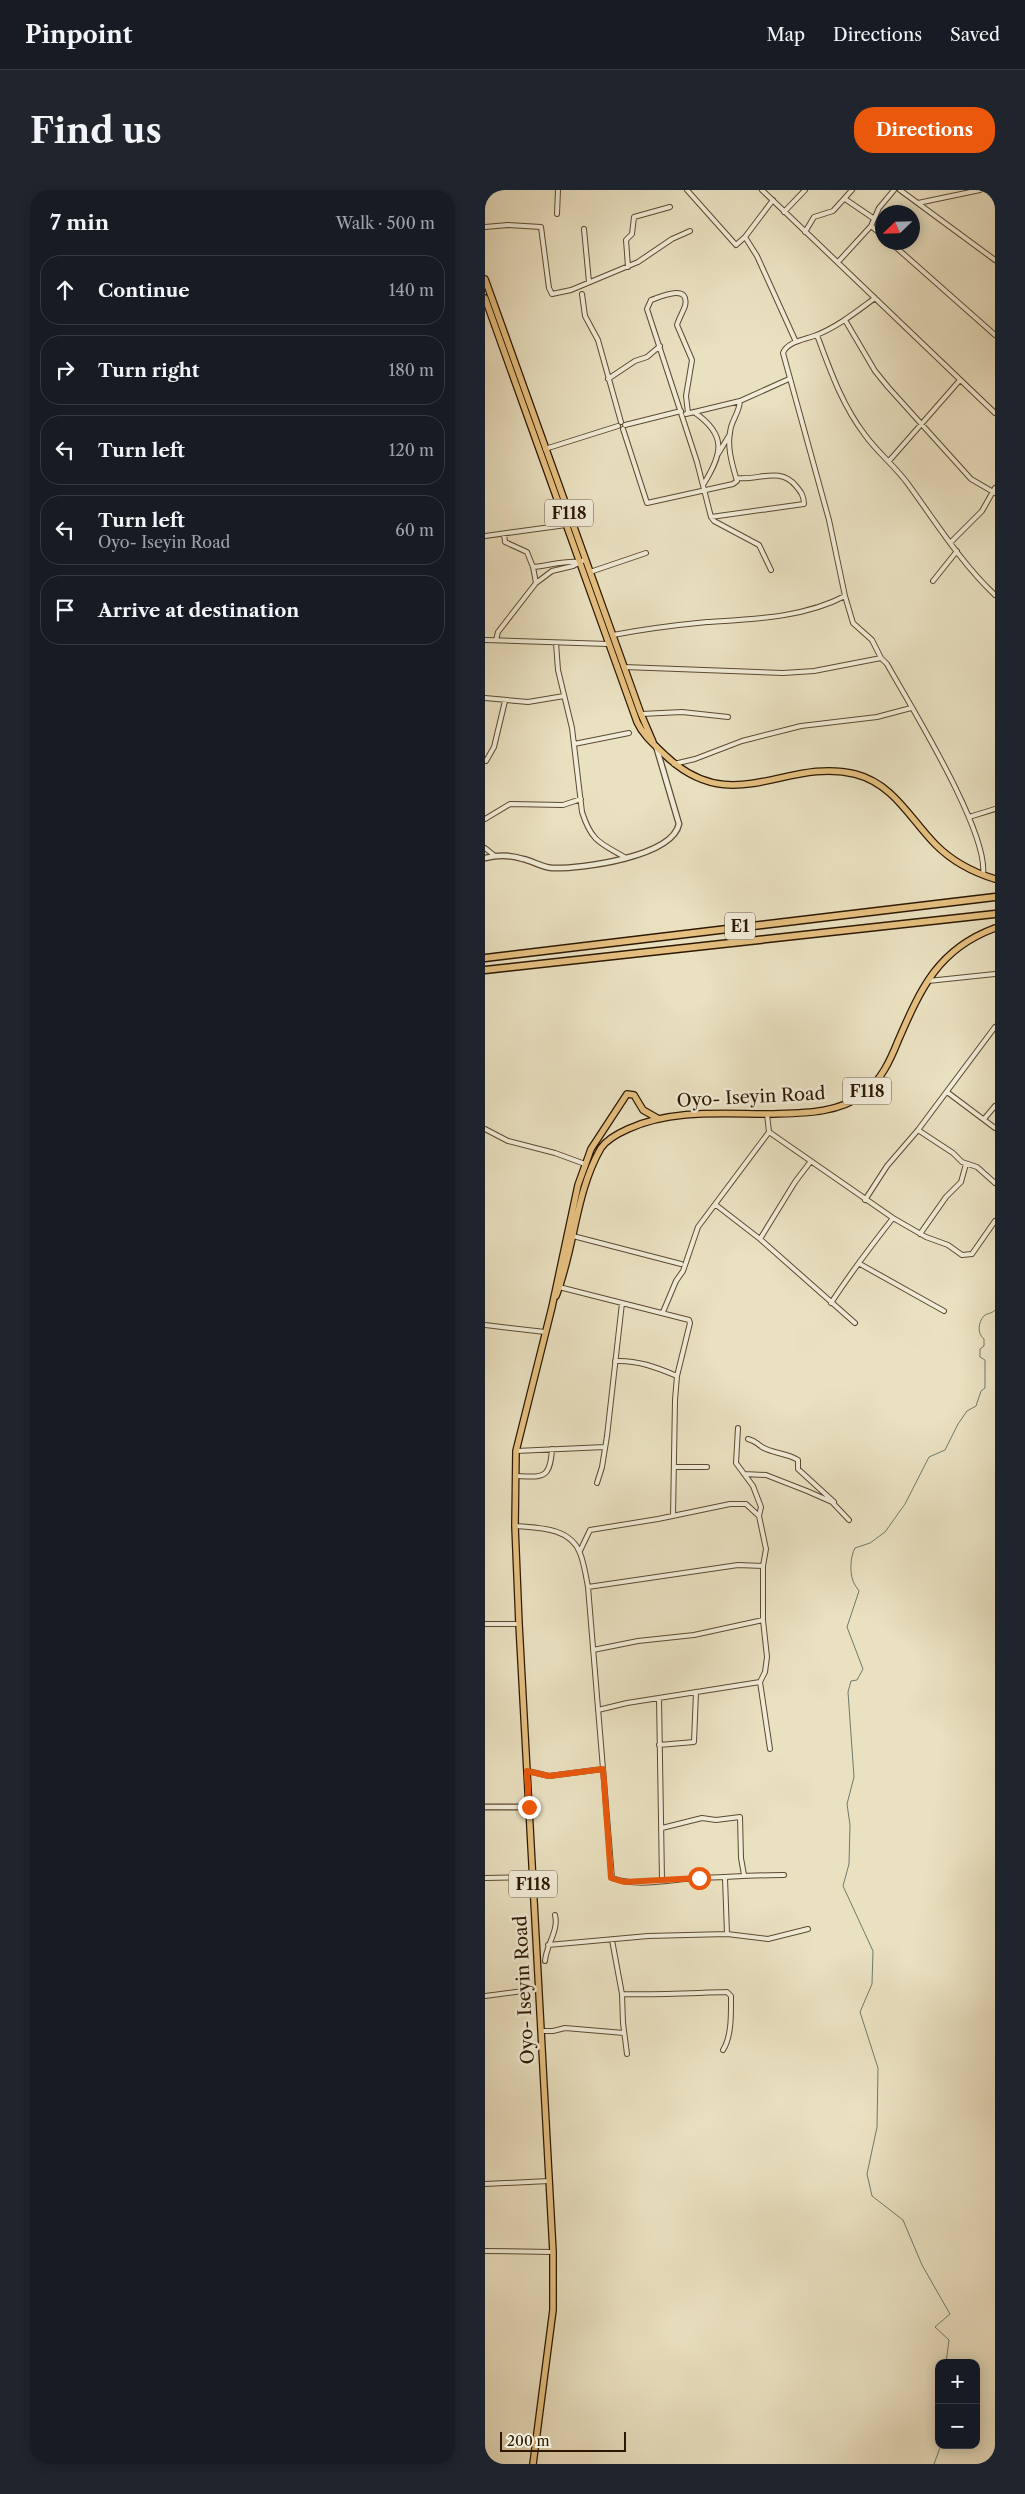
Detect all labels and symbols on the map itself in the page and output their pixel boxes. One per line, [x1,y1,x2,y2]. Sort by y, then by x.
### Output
north arrow [875,205,920,250]
road number: F118 [545,499,593,526]
road number: E1 [725,912,755,939]
road number: F118 [843,1078,891,1104]
street label: Oyo- Iseyin Road [676,1082,826,1112]
route end [518,1796,541,1819]
route start [688,1867,711,1890]
road number: F118 [509,1870,557,1898]
street label: Oyo- Iseyin Road [509,1915,539,2065]
scale bar [500,2429,626,2452]

